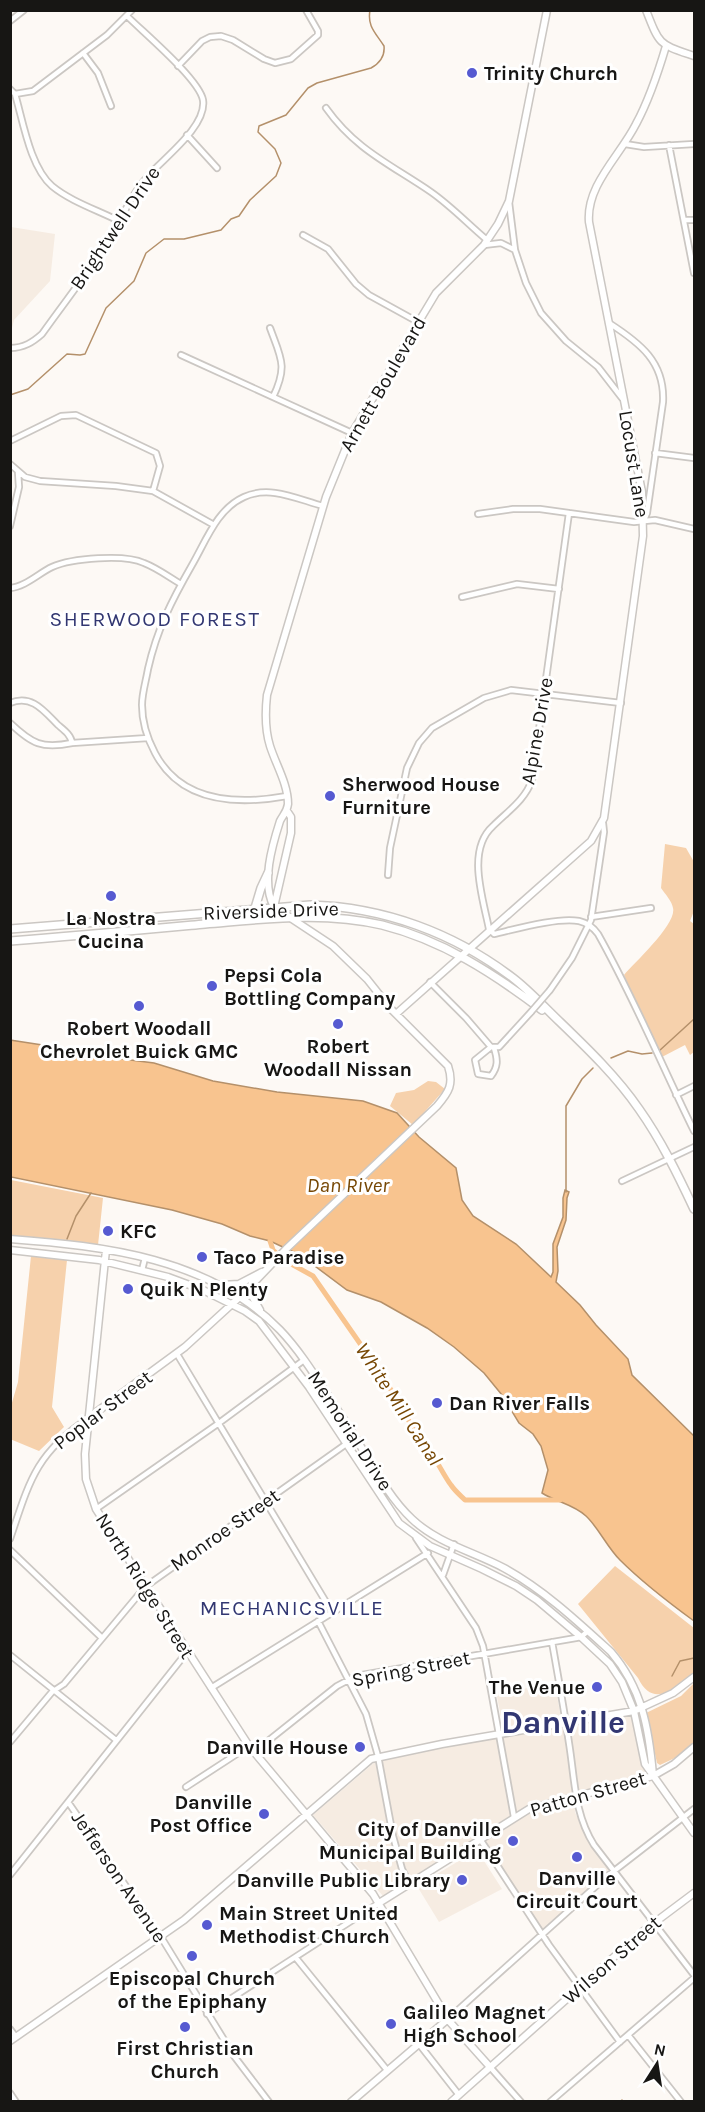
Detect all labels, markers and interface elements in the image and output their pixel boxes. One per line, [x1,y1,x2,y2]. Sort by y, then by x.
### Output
place label: Trinity Church [484,62,618,85]
marker: Trinity Church [465,66,479,80]
street label: Brightwell Drive [65,162,165,294]
street label: Arnett Boulevard [335,312,431,456]
street label: Locust Lane [614,409,654,519]
district label: SHERWOOD FOREST [49,607,261,631]
street label: Alpine Drive [516,676,558,786]
place label: Sherwood House Furniture [342,773,500,819]
marker: Sherwood House Furniture [323,789,337,803]
marker: La Nostra Cucina [104,889,118,903]
street label: Riverside Drive [203,897,339,925]
place label: La Nostra Cucina [66,907,156,953]
place label: Pepsi Cola Bottling Company [224,964,395,1010]
marker: Pepsi Cola Bottling Company [205,979,219,993]
marker: Robert Woodall Chevrolet Buick GMC [132,999,146,1013]
place label: Robert Woodall Chevrolet Buick GMC [40,1017,238,1063]
marker: Robert Woodall Nissan [331,1017,345,1031]
place label: Robert Woodall Nissan [264,1035,412,1081]
water label: Dan River [307,1173,390,1197]
place label: KFC [120,1220,157,1243]
marker: KFC [101,1224,115,1238]
place label: Taco Paradise [214,1246,344,1269]
marker: Taco Paradise [195,1250,209,1264]
place label: Quik N Plenty [140,1278,268,1301]
marker: Quik N Plenty [121,1282,135,1296]
water label: White Mill Canal [350,1338,448,1470]
street label: Poplar Street [49,1365,157,1454]
street label: Memorial Drive [303,1367,397,1495]
place label: Dan River Falls [449,1392,590,1415]
marker: Dan River Falls [430,1396,444,1410]
street label: Monroe Street [166,1484,284,1576]
street label: North Ridge Street [91,1509,199,1664]
district label: MECHANICSVILLE [200,1596,384,1620]
street label: Spring Street [350,1646,473,1692]
place label: The Venue [489,1676,585,1699]
marker: The Venue [590,1680,604,1694]
district label: Danville [501,1704,625,1741]
place label: Danville House [206,1736,348,1759]
marker: Danville House [353,1740,367,1754]
street label: Patton Street [527,1766,649,1822]
place label: Danville Post Office [149,1791,252,1837]
street label: Jefferson Avenue [67,1807,171,1947]
marker: Danville Post Office [257,1807,271,1821]
place label: City of Danville Municipal Building [319,1818,501,1864]
marker: City of Danville Municipal Building [506,1834,520,1848]
marker: Danville Circuit Court [570,1850,584,1864]
place label: Danville Circuit Court [516,1867,638,1913]
place label: Danville Public Library [236,1869,450,1892]
marker: Danville Public Library [455,1873,469,1887]
place label: Main Street United Methodist Church [219,1902,399,1948]
street label: Wilson Street [558,1911,666,2009]
marker: Main Street United Methodist Church [200,1918,214,1932]
marker: Episcopal Church of the Epiphany [185,1949,199,1963]
place label: Episcopal Church of the Epiphany [109,1967,275,2013]
place label: Galileo Magnet High School [403,2001,546,2047]
marker: Galileo Magnet High School [384,2017,398,2031]
marker: First Christian Church [178,2020,192,2034]
north arrow [627,2034,687,2094]
place label: First Christian Church [116,2037,254,2083]
text: N [652,2039,668,2060]

